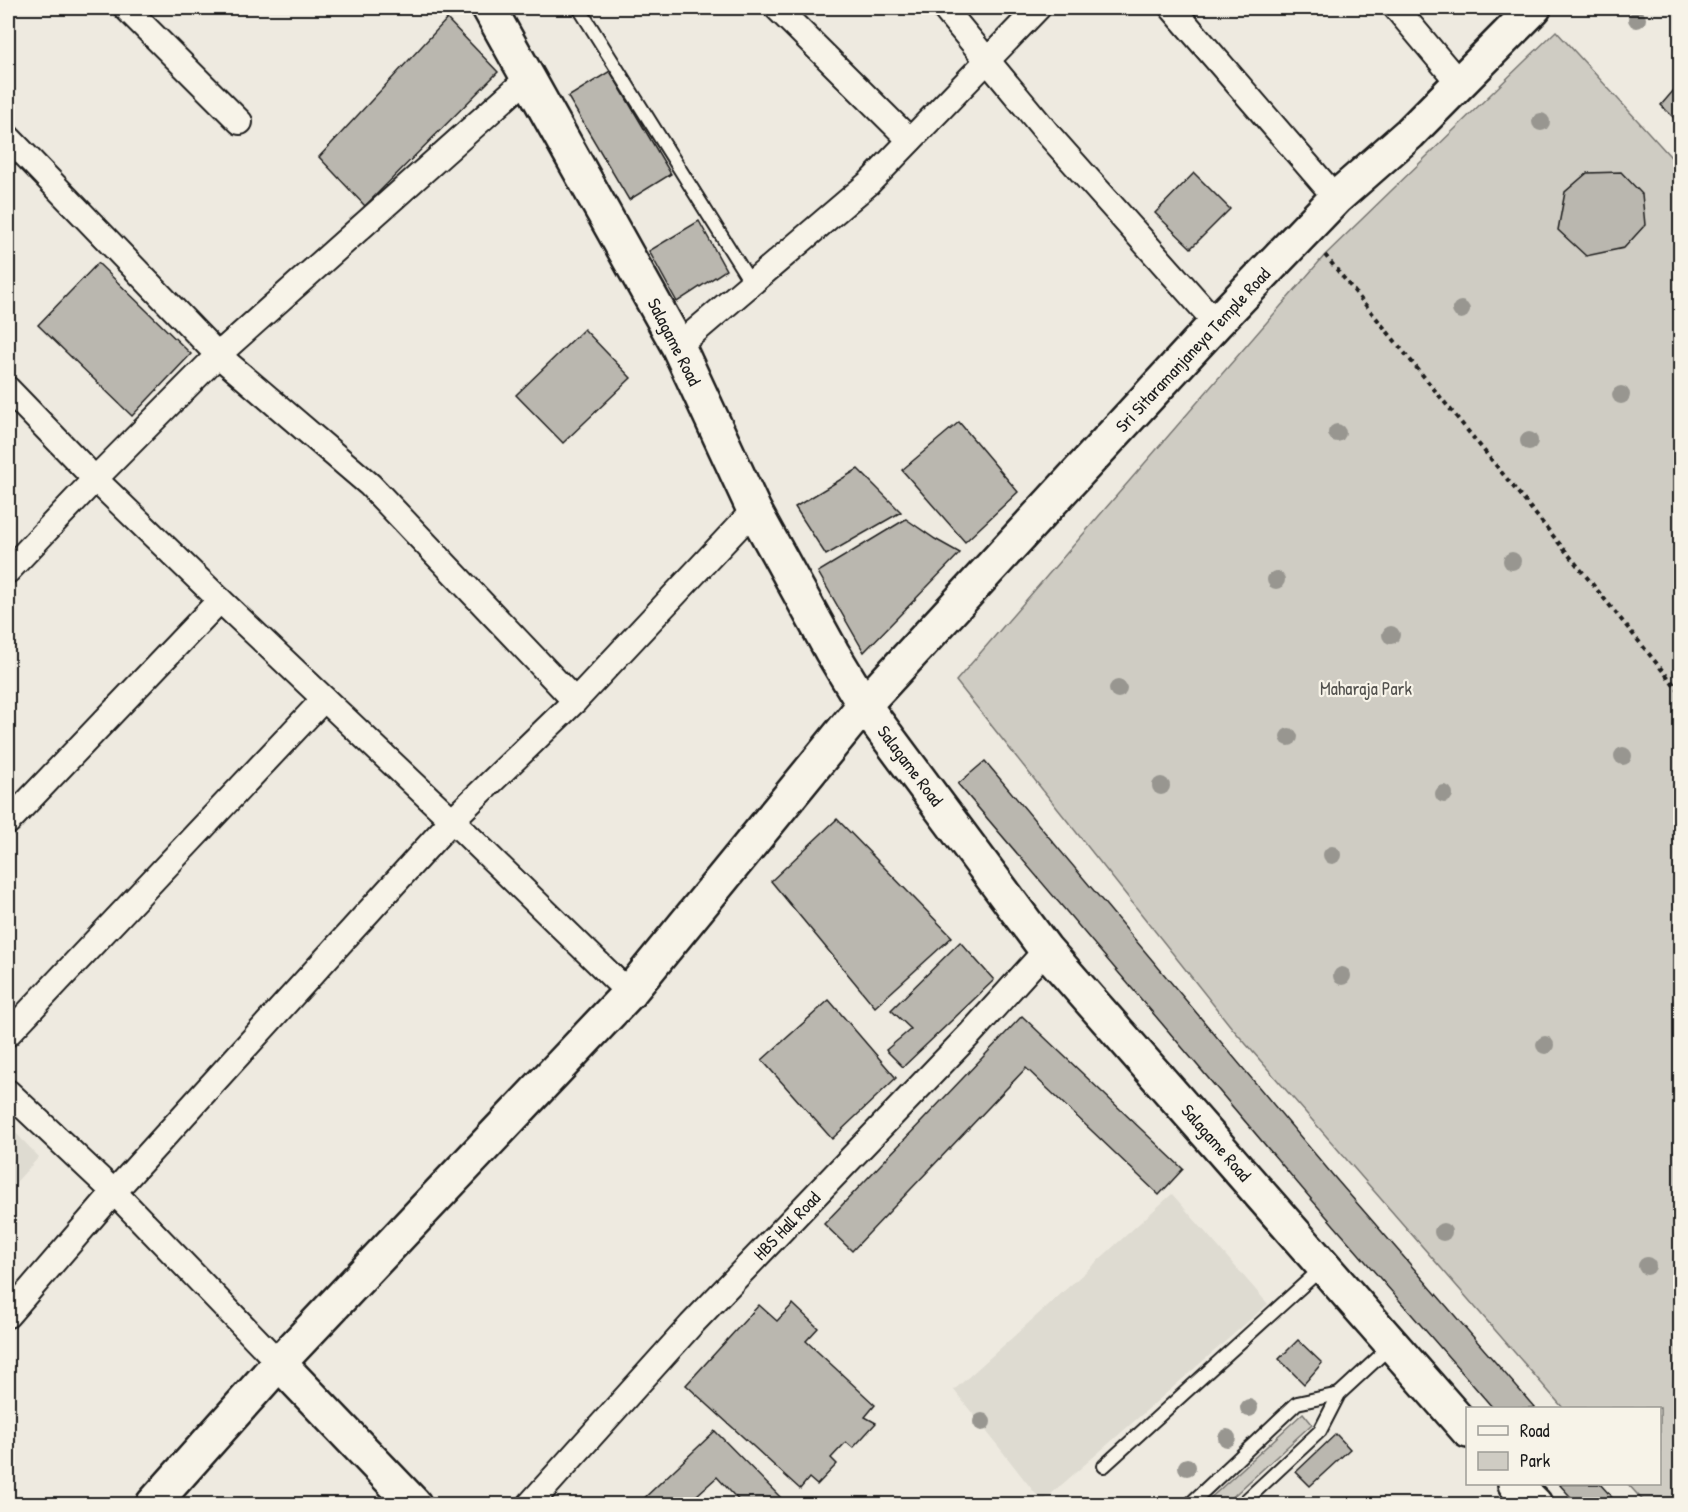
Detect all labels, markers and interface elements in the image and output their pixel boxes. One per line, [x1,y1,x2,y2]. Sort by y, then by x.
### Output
street label: Sri Sitaramanjaneya Temple Road [1110,262,1276,437]
street label: Salagame Road [642,294,707,390]
park label: Maharaja Park [1320,676,1412,701]
street label: Salagame Road [872,720,949,811]
street label: Salagame Road [1176,1099,1257,1187]
street label: HBS Hall Road [747,1186,826,1266]
legend [1466,1407,1661,1485]
text: Road [1520,1418,1550,1443]
text: Park [1520,1448,1551,1473]

